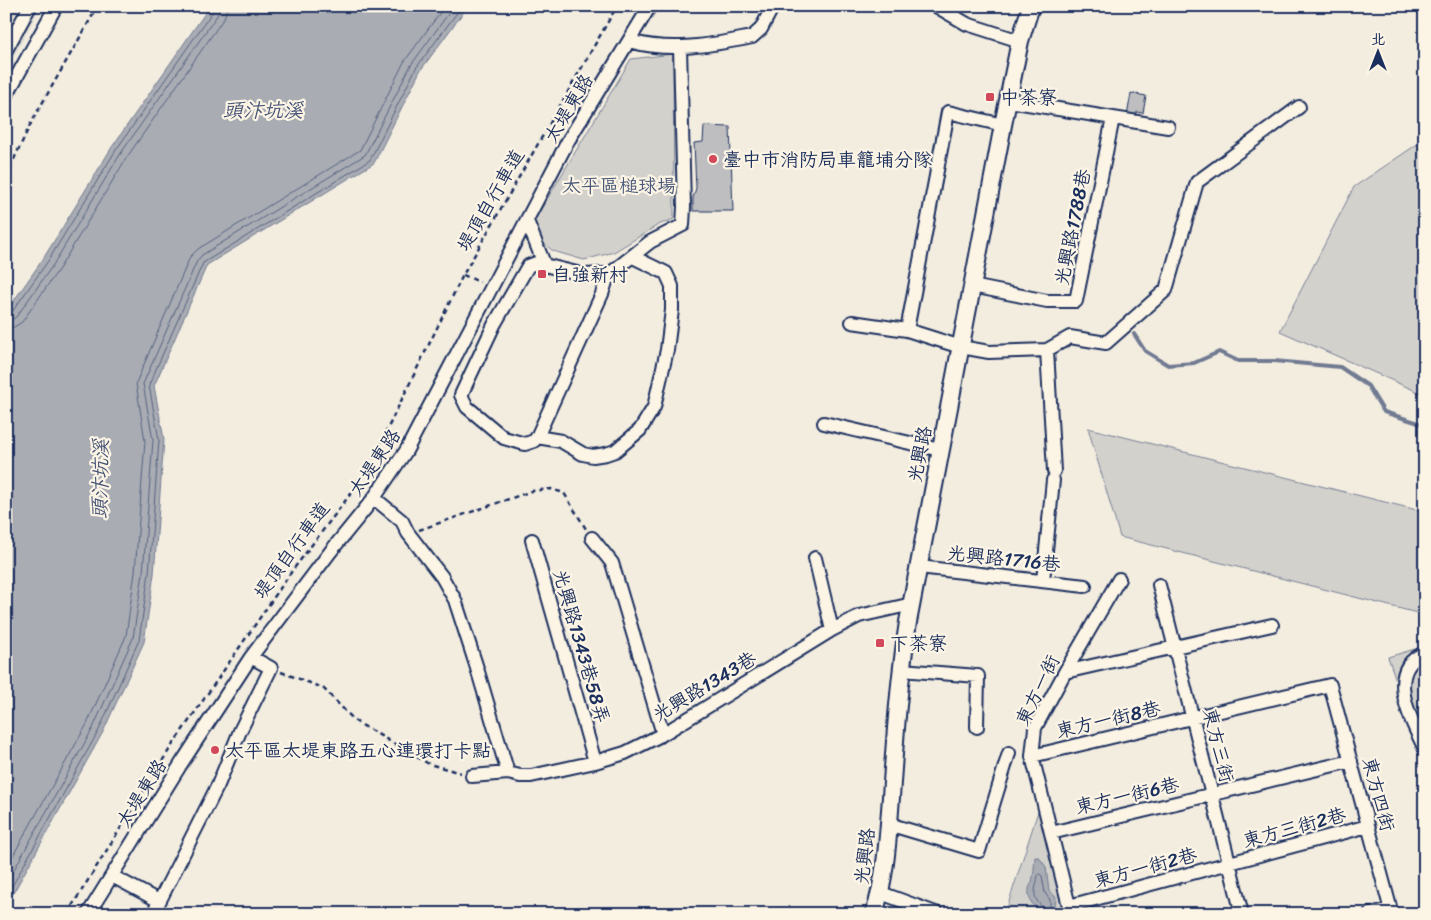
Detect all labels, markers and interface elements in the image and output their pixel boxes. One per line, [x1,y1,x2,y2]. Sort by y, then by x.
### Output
text: 北 [1371,27,1385,52]
north arrow [1354,28,1404,78]
street label: 太堤東路 [535,67,602,149]
place label: 中茶寮 [1000,81,1057,114]
marker: 中茶寮 [984,91,996,103]
water label: 頭汴坑溪 [223,93,304,128]
street label: 堤頂自行車道 [448,143,533,258]
place label: 臺中市消防局車籠埔分隊 [723,143,932,176]
marker: 臺中市消防局車籠埔分隊 [707,153,719,165]
street label: 光興路1788巷 [1045,166,1100,288]
park label: 太平區槌球場 [562,169,676,202]
place label: 自強新村 [552,258,628,291]
marker: 自強新村 [536,268,548,280]
street label: 太堤東路 [339,422,409,503]
street label: 光興路 [898,423,941,485]
water label: 頭汴坑溪 [82,438,119,519]
street label: 堤頂自行車道 [245,494,338,606]
street label: 光興路1716巷 [946,536,1062,581]
street label: 光興路1343巷58弄 [544,565,619,727]
place label: 下茶寮 [890,627,947,660]
marker: 下茶寮 [874,637,886,649]
street label: 光興路1343巷 [646,642,763,731]
street label: 東方一街 [1006,649,1069,732]
street label: 東方一街8巷 [1053,691,1164,748]
street label: 東方三街 [1193,704,1244,786]
place label: 太平區太堤東路五心連環打卡點 [225,734,491,767]
marker: 太平區太堤東路五心連環打卡點 [209,744,221,756]
street label: 太堤東路 [107,752,176,834]
street label: 東方四街 [1353,753,1404,835]
street label: 東方一街6巷 [1072,768,1182,823]
street label: 東方三街2巷 [1239,798,1350,857]
street label: 光興路 [845,826,884,886]
street label: 東方一街2巷 [1090,838,1201,897]

